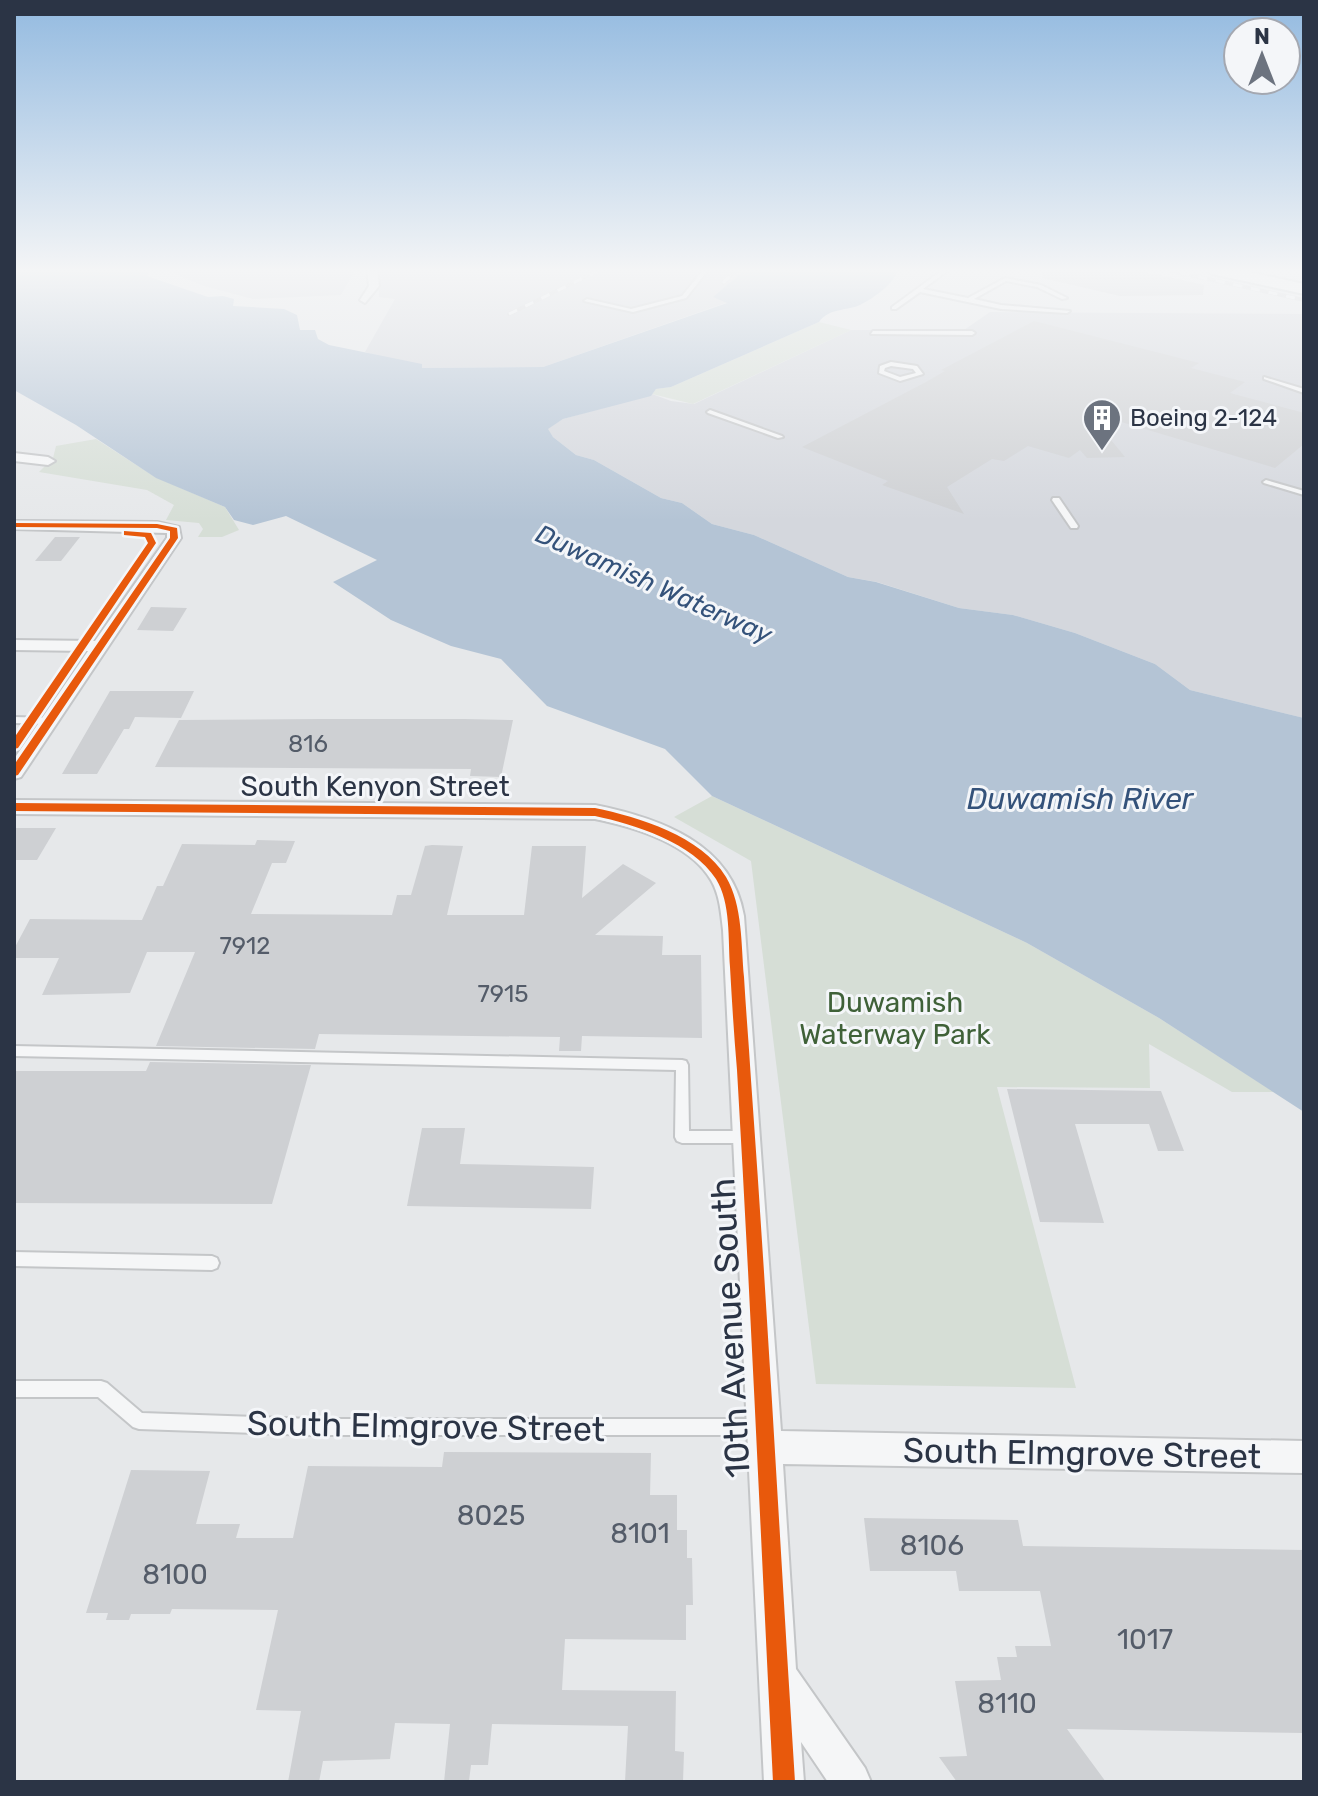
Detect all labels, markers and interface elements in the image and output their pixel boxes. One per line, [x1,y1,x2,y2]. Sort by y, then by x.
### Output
north arrow [1222,16,1302,96]
text: N [1254,23,1270,50]
building icon: Boeing 2-124 [1081,397,1123,452]
place label: Boeing 2-124 [1130,404,1277,432]
water label: Duwamish Waterway [531,518,777,651]
house number: 816 [288,730,328,758]
street label: South Kenyon Street [240,770,510,803]
water label: Duwamish River [967,781,1195,817]
house number: 7912 [220,932,270,960]
house number: 7915 [477,980,529,1008]
park label: Duwamish Waterway Park [799,986,991,1051]
street label: 10th Avenue South [702,1177,759,1479]
street label: South Elmgrove Street [247,1403,605,1450]
street label: South Elmgrove Street [903,1430,1261,1477]
house number: 8025 [457,1499,525,1532]
house number: 8101 [610,1517,670,1550]
house number: 8106 [900,1529,964,1562]
house number: 8100 [142,1558,208,1591]
house number: 1017 [1117,1623,1173,1656]
house number: 8110 [977,1687,1037,1720]

